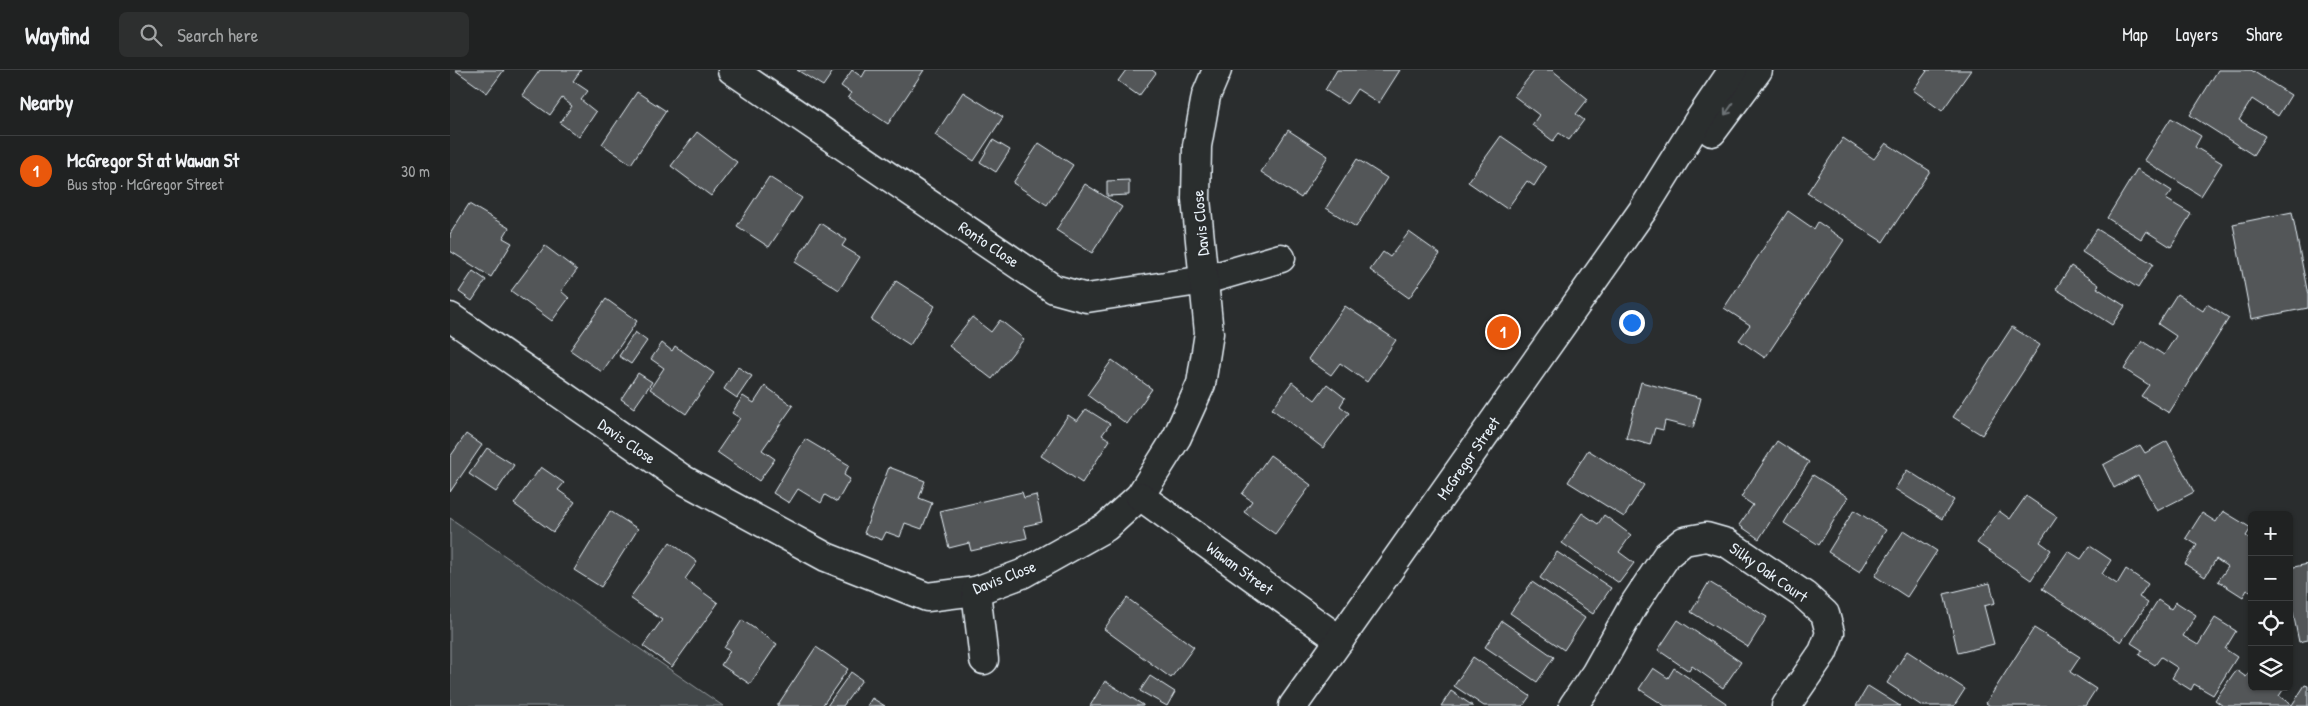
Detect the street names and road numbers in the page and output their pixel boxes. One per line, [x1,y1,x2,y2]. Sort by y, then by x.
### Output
street label: Davis Close [1186,189,1214,257]
street label: Ronto Close [954,216,1024,273]
street label: McGregor Street [1431,412,1505,504]
street label: Davis Close [594,413,661,469]
street label: Wawan Street [1202,536,1278,600]
street label: Silky Oak Court [1725,537,1813,607]
street label: Davis Close [969,555,1039,599]

